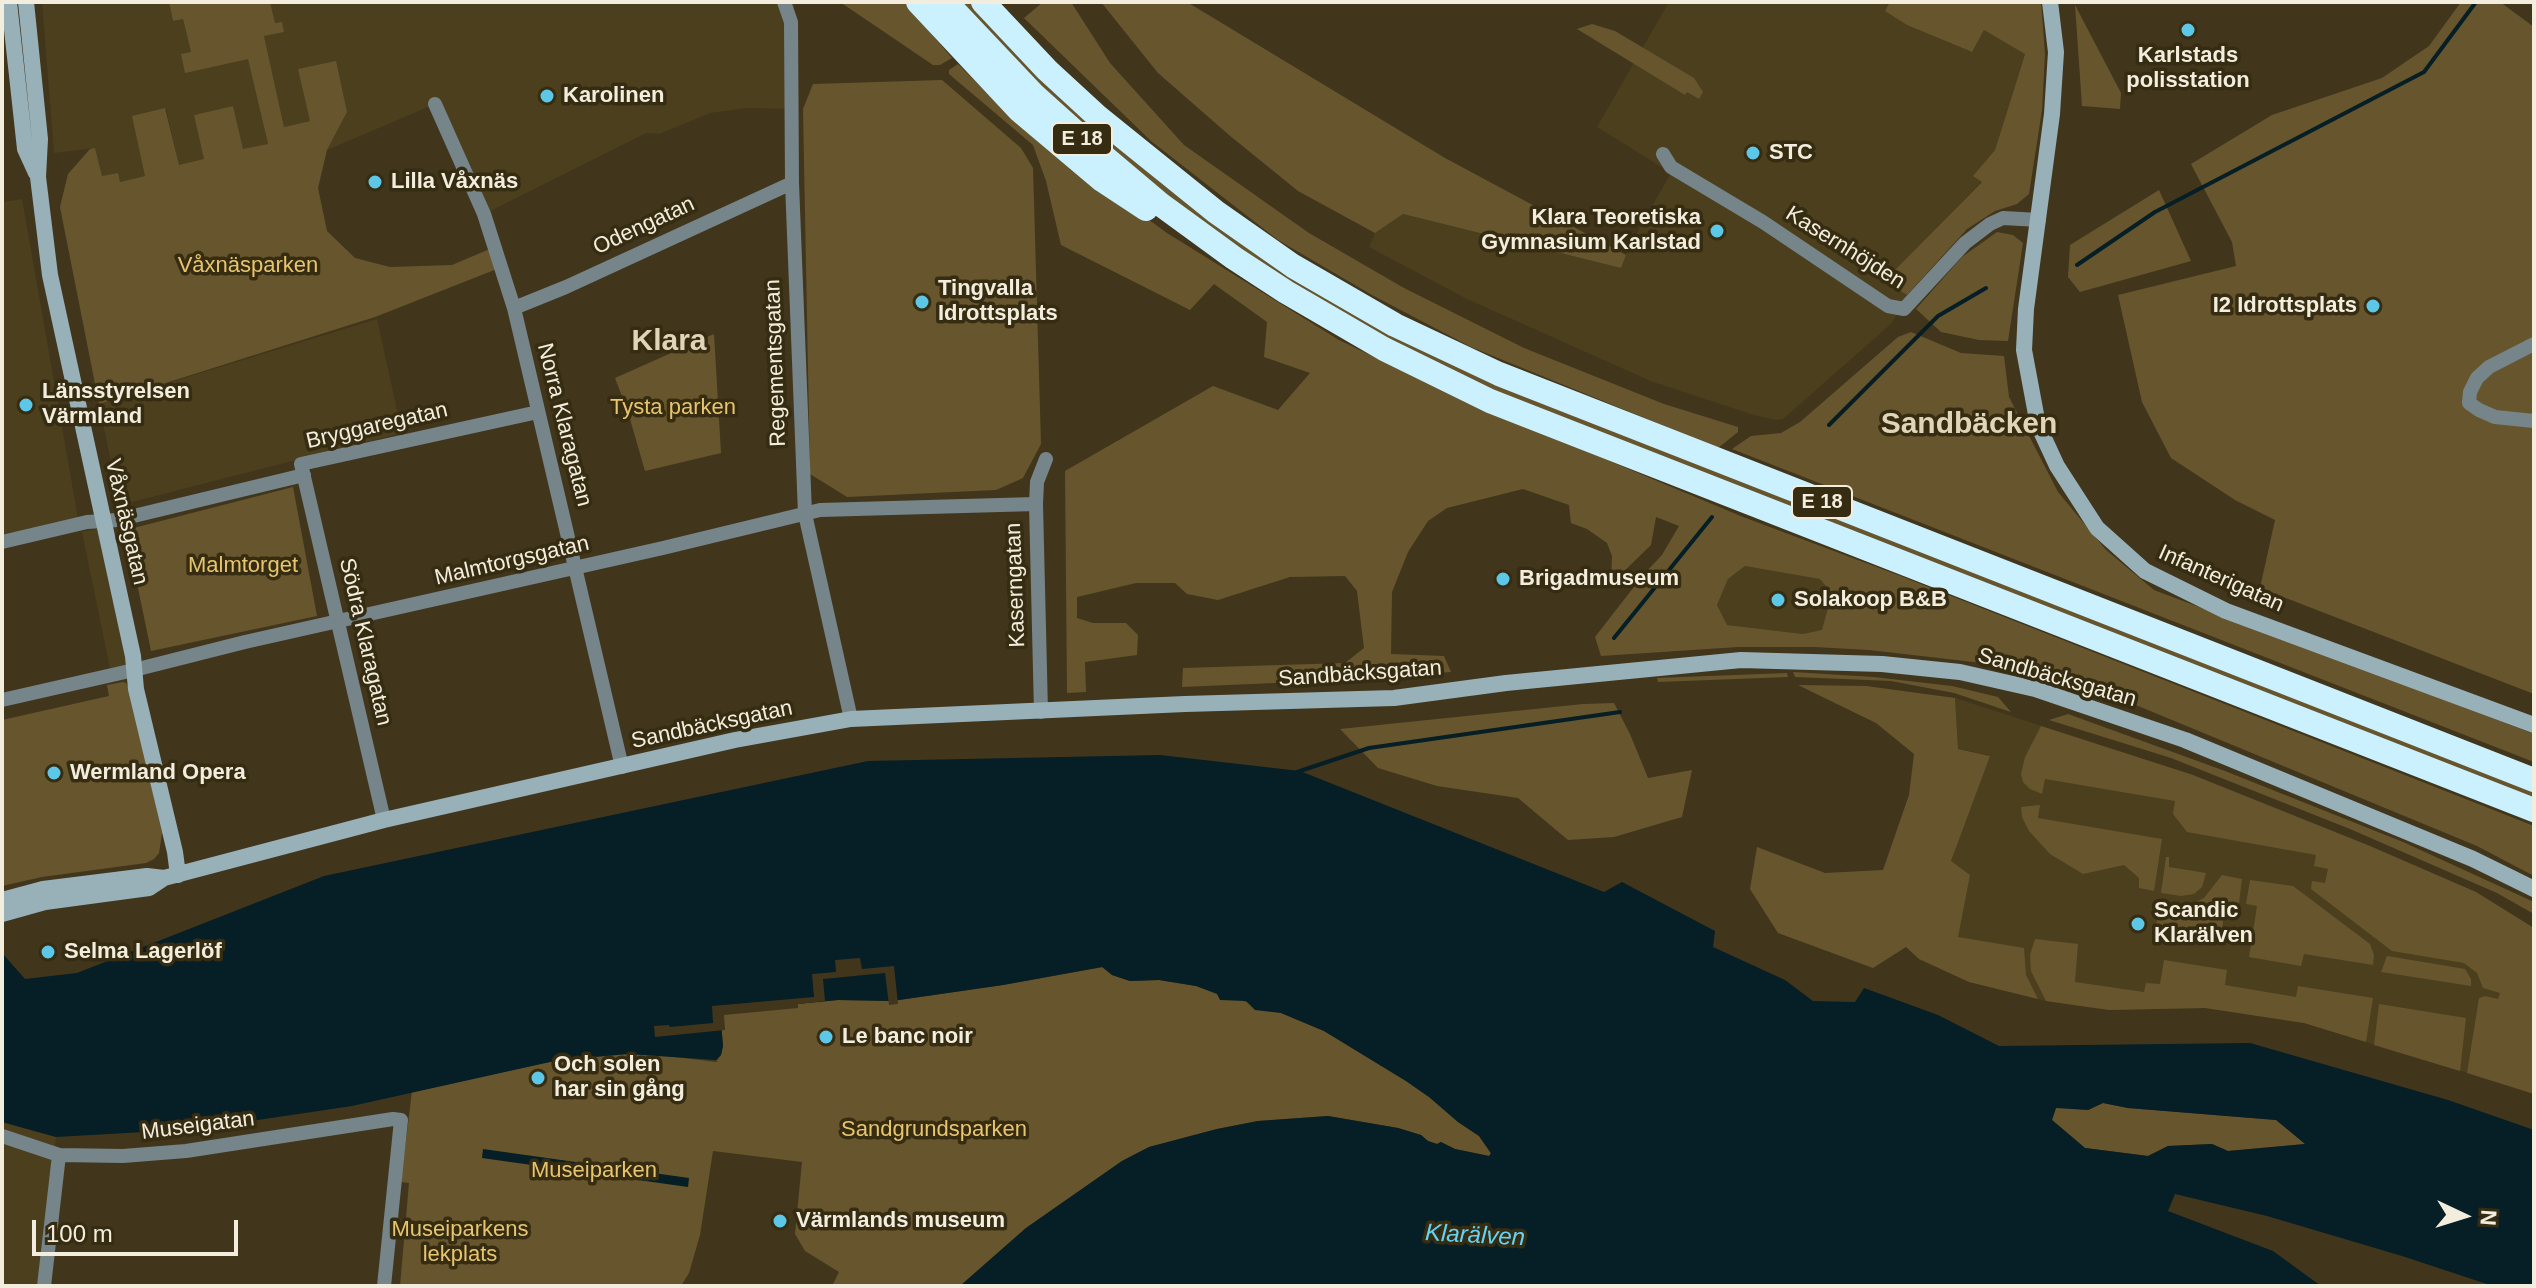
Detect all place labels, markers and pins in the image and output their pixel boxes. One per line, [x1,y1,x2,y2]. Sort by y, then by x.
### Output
marker: Karlstads polisstation [2179,21,2197,39]
place label: Karlstads polisstation [2126,43,2250,94]
place label: Karolinen [563,83,664,109]
marker: Karolinen [538,87,556,105]
place label: STC [1769,140,1813,166]
marker: STC [1744,144,1762,162]
place label: Lilla Våxnäs [391,169,518,195]
marker: Lilla Våxnäs [366,173,384,191]
place label: Klara Teoretiska Gymnasium Karlstad [1481,205,1701,256]
marker: Klara Teoretiska Gymnasium Karlstad [1708,222,1726,240]
place label: Tingvalla Idrottsplats [938,276,1058,328]
marker: Tingvalla Idrottsplats [913,293,931,311]
place label: I2 Idrottsplats [2213,293,2357,319]
marker: I2 Idrottsplats [2364,297,2382,315]
place label: Länsstyrelsen Värmland [42,379,190,430]
marker: Länsstyrelsen Värmland [17,396,35,414]
place label: Brigadmuseum [1519,566,1679,592]
marker: Brigadmuseum [1494,570,1512,588]
place label: Solakoop B&B [1794,587,1947,613]
marker: Solakoop B&B [1769,591,1787,609]
place label: Wermland Opera [70,760,246,786]
marker: Wermland Opera [45,764,63,782]
place label: Scandic Klarälven [2154,898,2253,950]
marker: Scandic Klarälven [2129,915,2147,933]
place label: Selma Lagerlöf [64,939,222,965]
marker: Selma Lagerlöf [39,943,57,961]
place label: Le banc noir [842,1024,973,1050]
marker: Le banc noir [817,1028,835,1046]
place label: Och solen har sin gång [554,1052,685,1104]
marker: Och solen har sin gång [529,1069,547,1087]
place label: Värmlands museum [796,1208,1005,1234]
marker: Värmlands museum [771,1212,789,1230]

